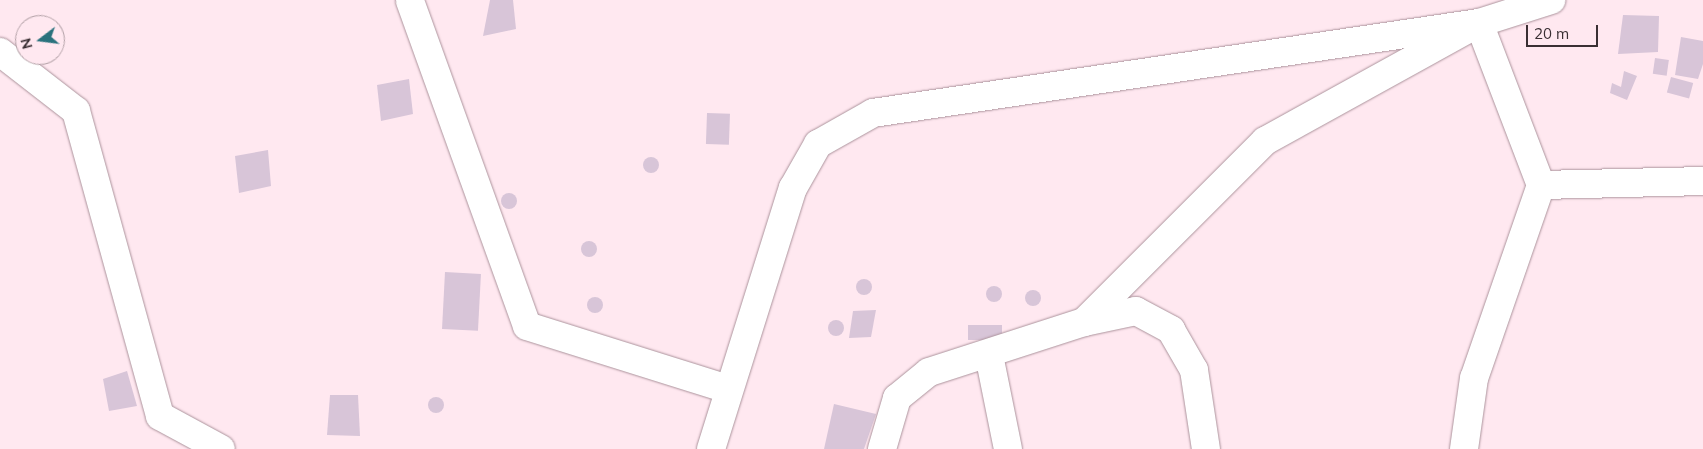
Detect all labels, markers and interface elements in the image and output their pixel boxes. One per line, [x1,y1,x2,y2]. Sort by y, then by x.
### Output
north arrow [15,15,65,65]
scale bar [1528,15,1600,47]
text: 20 m [1534,24,1569,43]
text: N [16,36,37,51]

